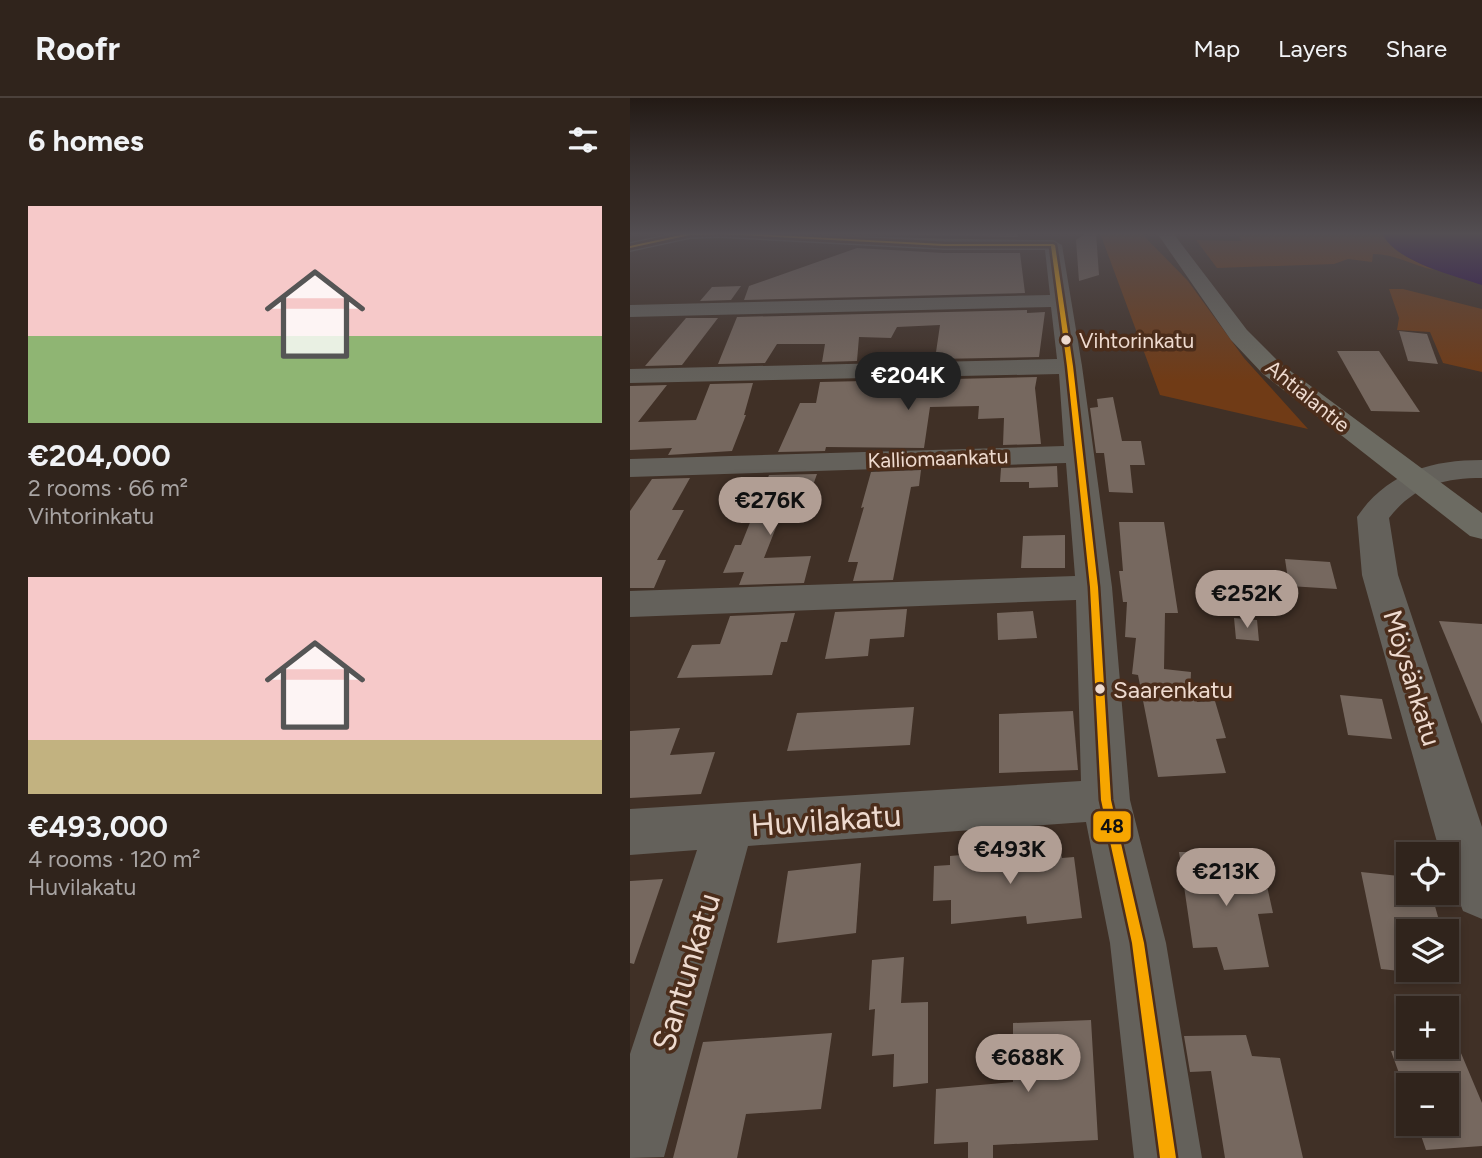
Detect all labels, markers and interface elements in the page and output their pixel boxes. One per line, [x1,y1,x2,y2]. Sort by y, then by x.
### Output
text: Roofr [35,29,120,68]
text: Map [1193,34,1240,63]
text: Layers [1278,34,1347,63]
text: Share [1385,34,1447,63]
icon: filters [564,121,602,159]
text: 6 homes [28,122,144,159]
icon: home [252,251,378,377]
place label: Vihtorinkatu [1079,328,1194,353]
marker: Vihtorinkatu [1059,333,1073,347]
pin: €204K [859,352,957,412]
street label: Ahtialantie [1261,355,1355,437]
text: €204K [871,361,945,389]
text: €204,000 [28,437,171,474]
street label: Kalliomaankatu [867,443,1009,473]
text: 2 rooms · 66 m² [28,474,188,502]
pin: €276K [721,478,819,537]
text: €276K [735,486,805,514]
text: Vihtorinkatu [28,502,154,530]
pin: €252K [1198,570,1296,630]
text: €252K [1211,579,1283,607]
street label: Möysänkatu [1376,606,1448,750]
icon: home [252,622,378,748]
place label: Saarenkatu [1113,675,1233,704]
marker: Saarenkatu [1093,682,1107,696]
street label: Huvilakatu [749,796,903,844]
text: €493,000 [28,808,168,845]
line badge: 48 [1092,810,1132,843]
text: 48 [1100,815,1124,838]
pin: €493K [961,826,1059,886]
text: €493K [974,835,1046,863]
map controls [1396,842,1459,1136]
button: locate [1396,842,1459,905]
text: 4 rooms · 120 m² [28,845,201,873]
pin: €213K [1177,848,1275,908]
text: €213K [1192,857,1260,885]
text: Huvilakatu [28,873,136,901]
street label: Santunkatu [644,888,728,1056]
button: layers [1396,919,1459,982]
button: + [1396,996,1459,1059]
pin: €688K [979,1034,1077,1094]
text: €688K [992,1043,1064,1071]
button: − [1396,1073,1459,1136]

